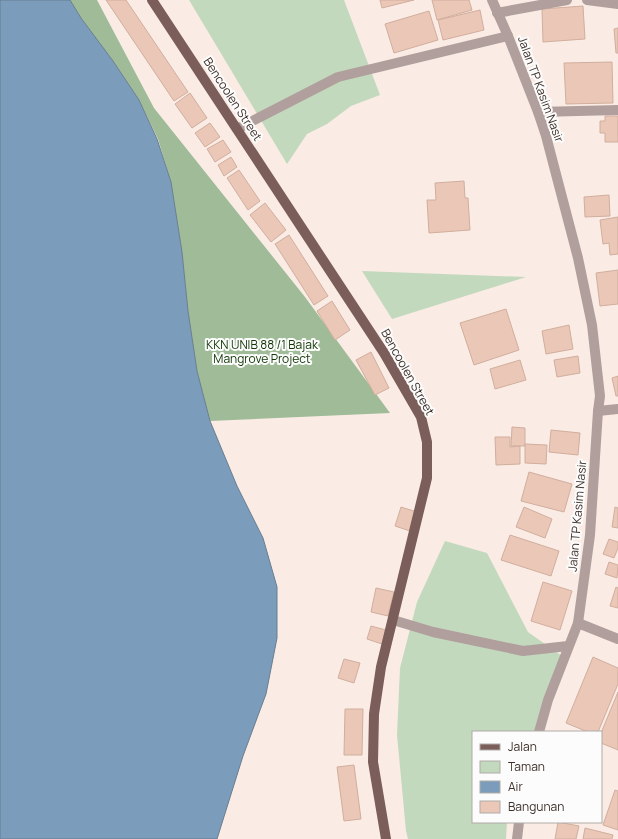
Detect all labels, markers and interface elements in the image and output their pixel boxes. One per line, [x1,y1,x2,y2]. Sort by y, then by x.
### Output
street label: Jalan TP Kasim Nasir [514,34,568,145]
street label: Bencoolen Street [200,54,266,144]
street label: Bencoolen Street [377,326,439,418]
park label: KKN UNIB 88 /1 Bajak Mangrove Project [206,336,319,367]
street label: Jalan TP Kasim Nasir [564,459,590,572]
legend [472,731,602,823]
text: Jalan [508,738,537,755]
text: Taman [508,758,545,775]
text: Air [508,778,523,795]
text: Bangunan [508,798,564,815]

